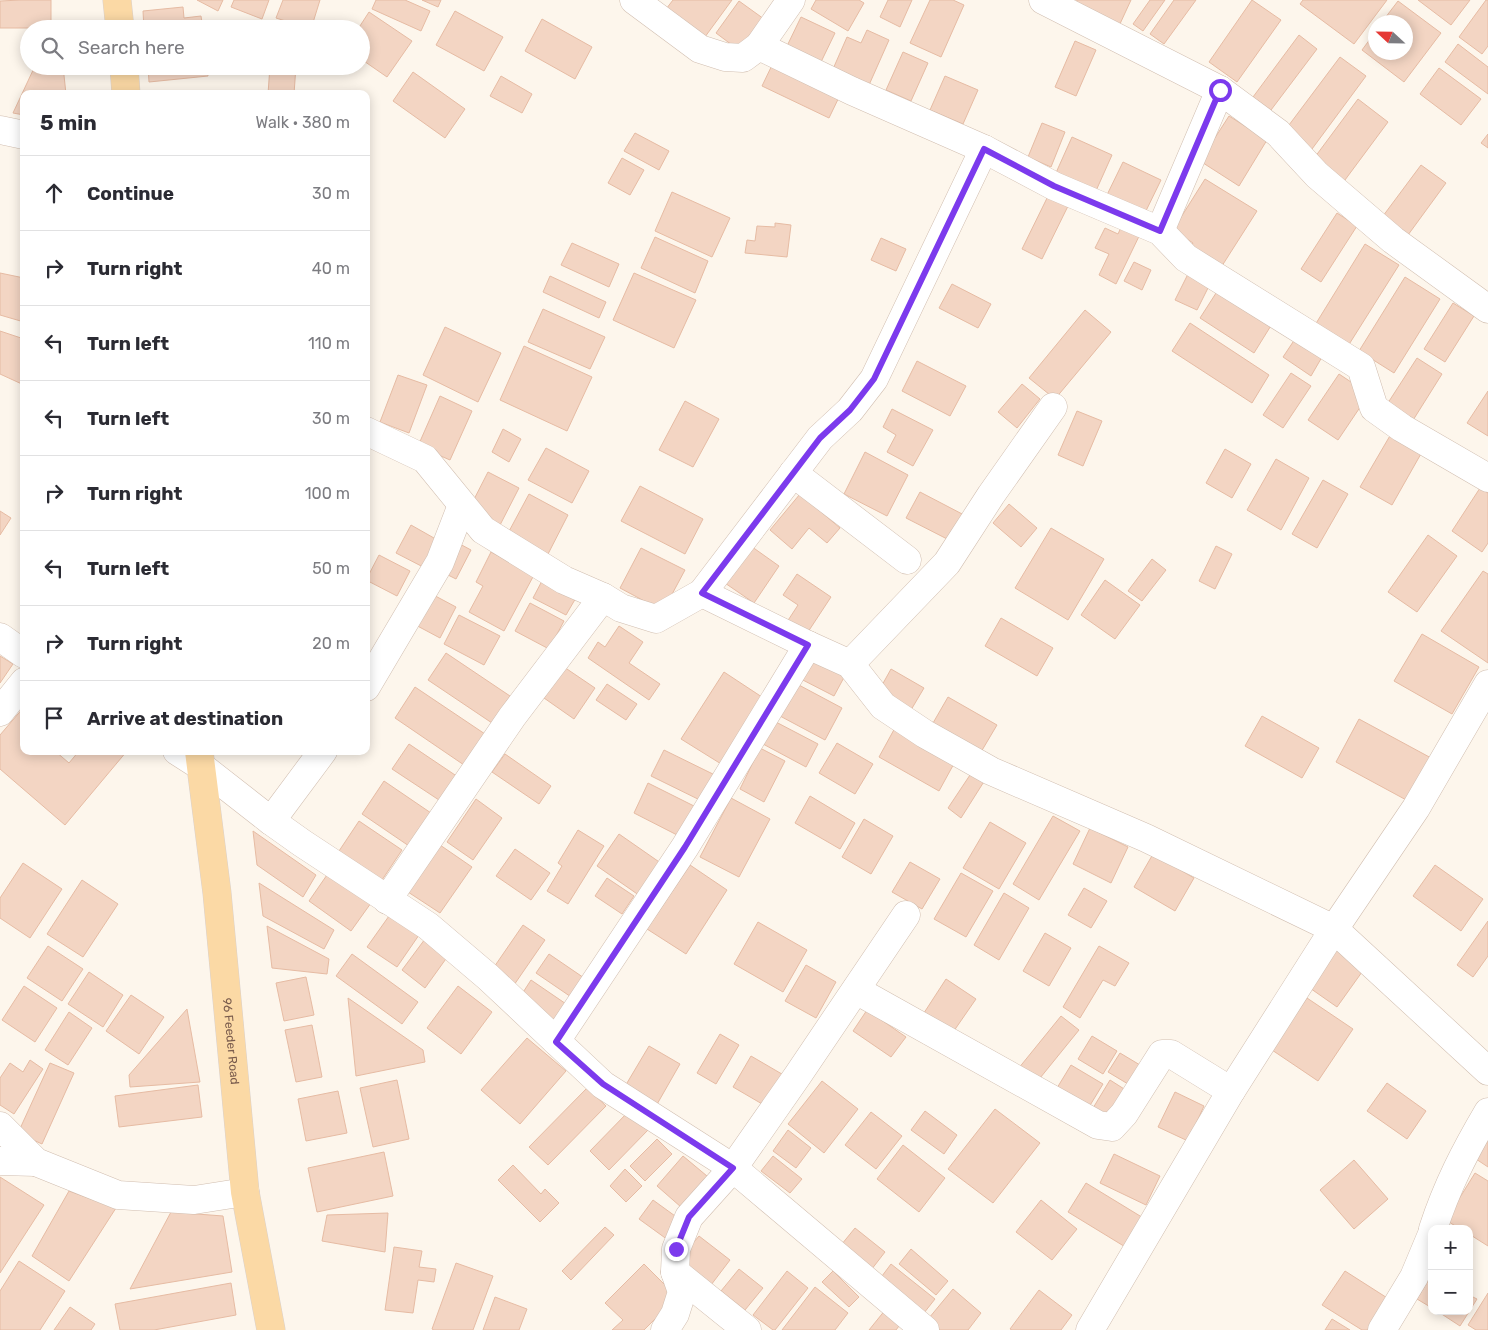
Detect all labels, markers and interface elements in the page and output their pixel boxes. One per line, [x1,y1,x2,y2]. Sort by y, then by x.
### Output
north arrow [1368,15,1413,60]
search box [20,20,370,75]
icon: search [38,34,66,62]
text: Search here [78,36,185,59]
route start [1209,79,1232,102]
text: 5 min [40,110,97,135]
text: Walk · 380 m [256,113,350,132]
icon: ahead [40,179,68,207]
text: Continue [87,182,174,205]
text: 30 m [312,184,350,203]
icon: right [40,254,68,282]
text: Turn right [87,257,182,280]
text: 40 m [312,259,350,278]
icon: left [40,329,68,357]
text: Turn left [87,332,169,355]
text: 110 m [308,334,350,353]
icon: left [40,404,68,432]
text: Turn left [87,407,169,430]
text: 30 m [312,409,350,428]
icon: right [40,479,68,507]
text: Turn right [87,482,182,505]
text: 100 m [305,484,350,503]
icon: left [40,554,68,582]
text: Turn left [87,557,169,580]
text: 50 m [312,559,350,578]
icon: right [40,629,68,657]
text: Turn right [87,632,182,655]
text: 20 m [312,634,350,653]
icon: arrive [40,704,68,732]
text: Arrive at destination [87,707,283,730]
street label: 96 Feeder Road [220,997,242,1085]
map controls [1428,1225,1473,1315]
button: + [1428,1225,1473,1270]
route end [665,1238,688,1261]
button: − [1428,1270,1473,1315]

